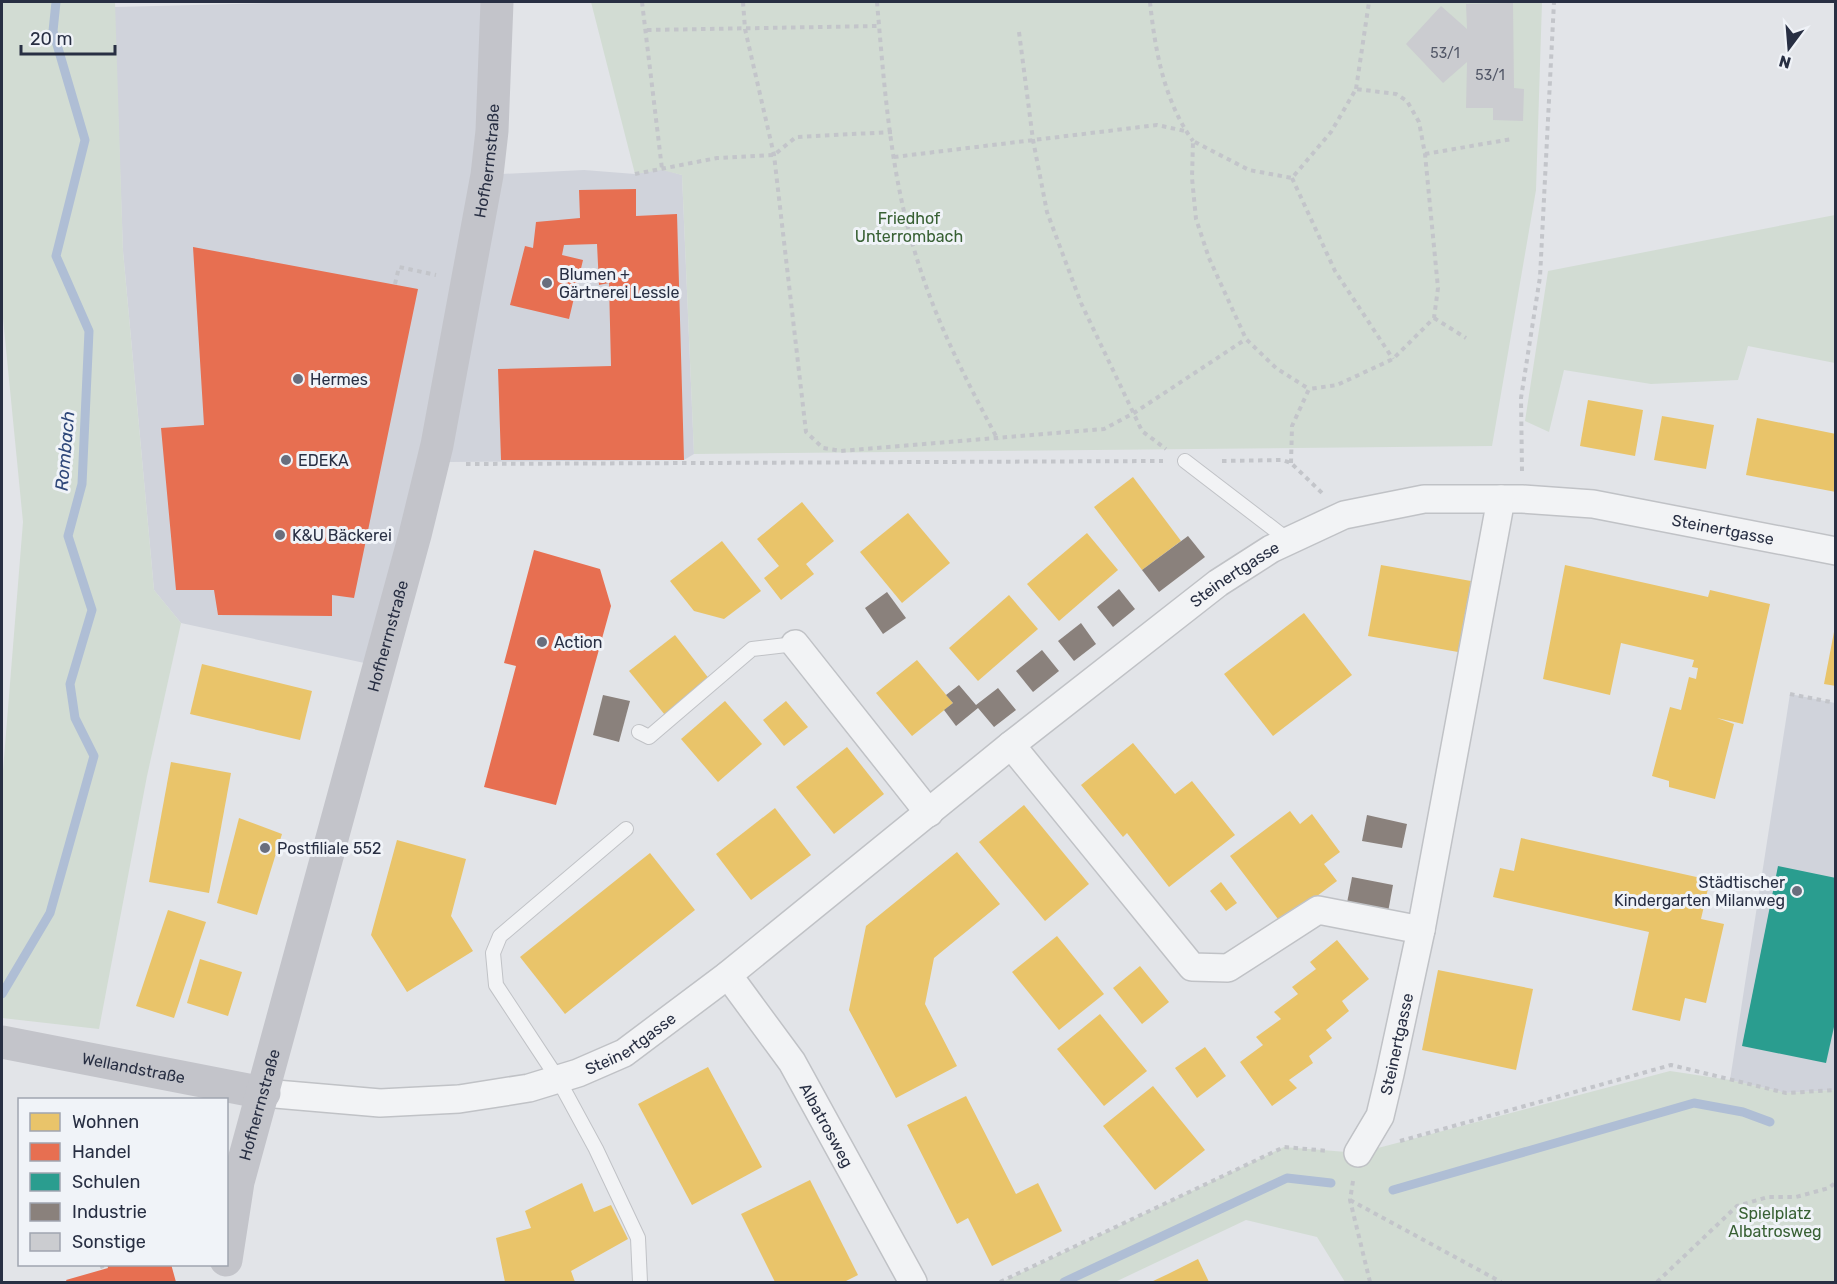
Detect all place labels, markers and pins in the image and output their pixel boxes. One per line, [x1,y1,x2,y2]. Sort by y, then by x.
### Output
place label: Blumen + Gärtnerei Lessle [559,265,679,302]
marker: Blumen + Gärtnerei Lessle [540,276,554,290]
place label: Hermes [310,370,368,389]
marker: Hermes [291,372,305,386]
place label: EDEKA [298,451,349,470]
marker: EDEKA [279,453,293,467]
place label: K&U Bäckerei [292,526,392,545]
marker: K&U Bäckerei [273,528,287,542]
place label: Action [554,633,602,652]
marker: Action [535,635,549,649]
place label: Postfiliale 552 [277,839,381,858]
marker: Postfiliale 552 [258,841,272,855]
place label: Städtischer Kindergarten Milanweg [1614,873,1785,910]
marker: Städtischer Kindergarten Milanweg [1790,884,1804,898]

